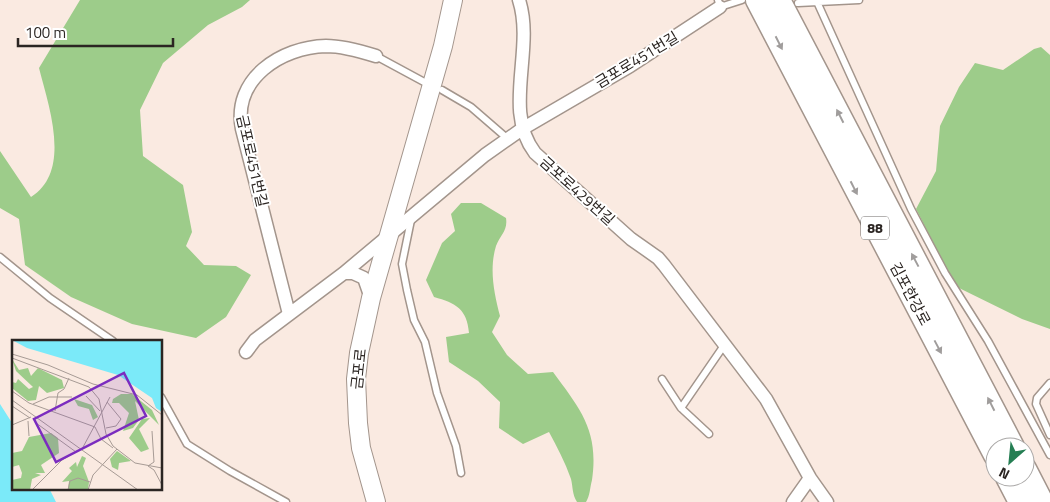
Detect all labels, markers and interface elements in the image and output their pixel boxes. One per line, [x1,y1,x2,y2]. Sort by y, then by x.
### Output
scale bar [18,15,172,47]
text: 100 m [25,21,66,44]
street label: 금포로451번길 [590,25,683,94]
one-way arrow [775,36,783,51]
one-way arrow [836,109,844,123]
street label: 금포로451번길 [231,112,274,209]
street label: 금포로429번길 [535,151,620,231]
one-way arrow [850,180,858,195]
road number: 88 [861,217,889,240]
one-way arrow [911,253,919,267]
street label: 김포한강로 [884,258,937,330]
inset map [12,340,162,490]
one-way arrow [934,340,942,354]
street label: 금포로 [345,347,372,391]
one-way arrow [987,397,995,411]
north arrow [985,437,1035,487]
text: N [995,462,1013,486]

